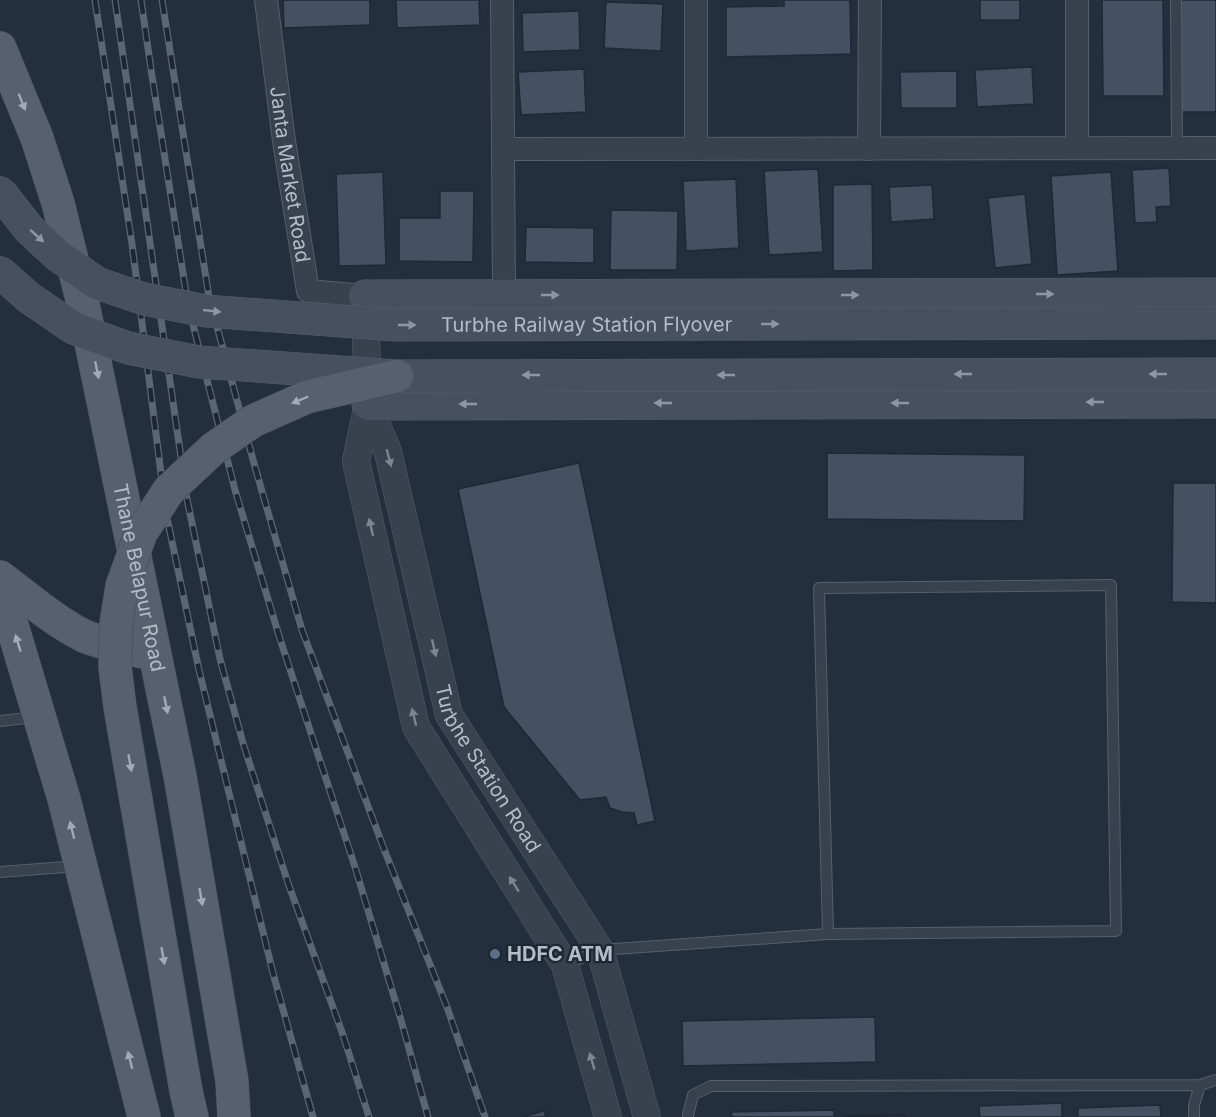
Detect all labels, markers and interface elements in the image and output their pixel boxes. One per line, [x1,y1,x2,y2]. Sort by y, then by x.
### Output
street label: Janta Market Road [265,85,315,264]
one-way arrow [18,93,27,111]
one-way arrow [30,229,44,243]
one-way arrow [1035,289,1054,299]
one-way arrow [540,290,559,300]
one-way arrow [840,290,859,300]
one-way arrow [203,306,222,316]
street label: Turbhe Railway Station Flyover [441,312,733,337]
one-way arrow [760,319,779,329]
one-way arrow [397,320,416,330]
one-way arrow [93,361,102,380]
one-way arrow [953,369,972,379]
one-way arrow [1148,369,1167,379]
one-way arrow [521,370,540,380]
one-way arrow [716,370,735,380]
one-way arrow [291,396,309,405]
one-way arrow [1085,397,1104,407]
one-way arrow [653,398,672,408]
one-way arrow [890,398,909,408]
one-way arrow [458,399,477,409]
one-way arrow [385,449,395,467]
street label: Thane Belapur Road [108,481,170,674]
one-way arrow [365,518,375,536]
one-way arrow [12,634,22,652]
one-way arrow [429,639,439,657]
street label: Turbhe Station Road [430,682,546,857]
one-way arrow [162,696,171,715]
one-way arrow [408,708,418,726]
one-way arrow [126,754,135,773]
one-way arrow [67,821,77,839]
one-way arrow [509,876,520,892]
one-way arrow [196,888,205,907]
place label: HDFC ATM [507,942,613,966]
one-way arrow [159,946,168,965]
marker: HDFC ATM [488,947,502,961]
one-way arrow [124,1051,134,1069]
one-way arrow [587,1052,596,1070]

